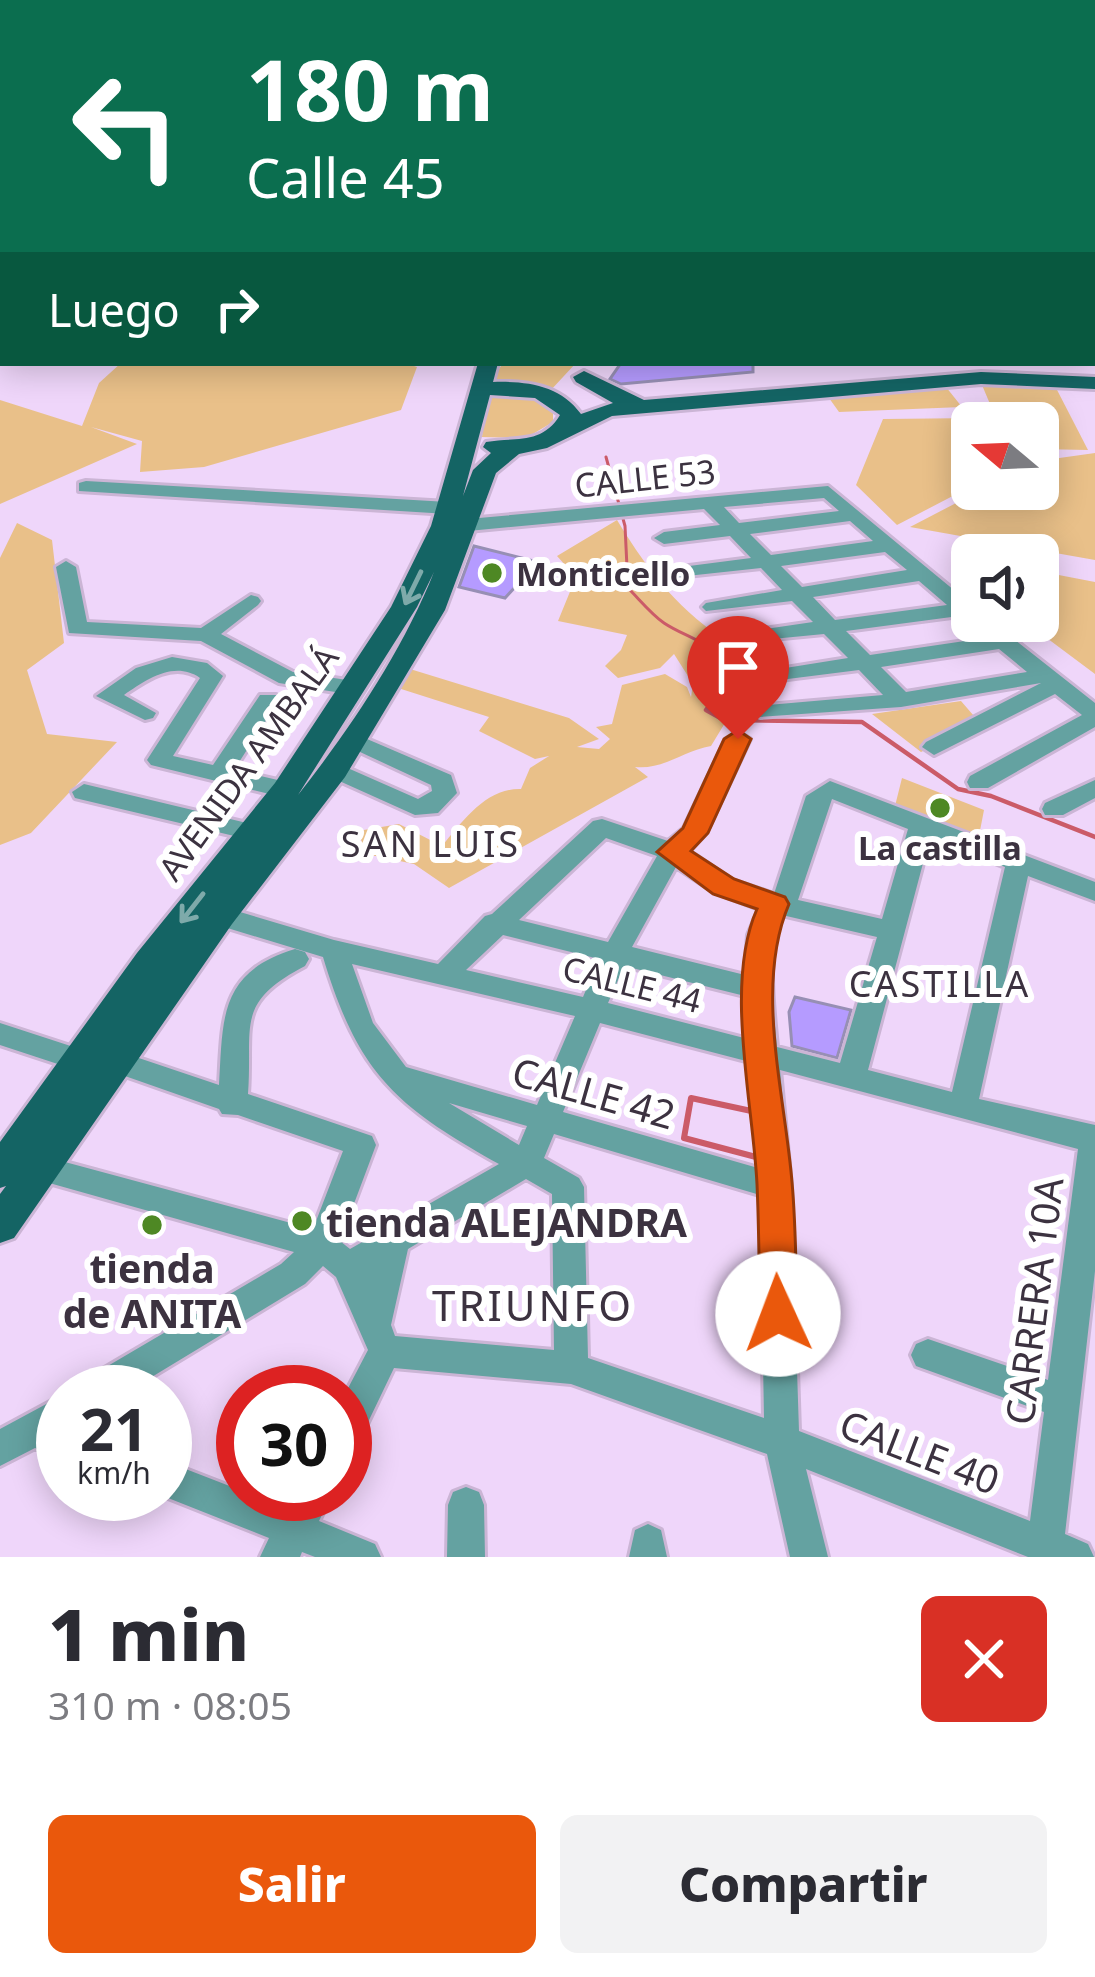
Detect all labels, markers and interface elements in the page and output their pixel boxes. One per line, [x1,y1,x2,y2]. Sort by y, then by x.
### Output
text: 180 m [246,31,494,146]
icon: left [48,48,204,204]
text: Calle 45 [246,140,445,214]
icon: right [204,276,270,342]
text: Luego [48,279,180,340]
north arrow [951,402,1059,510]
map controls [951,402,1059,642]
street label: CALLE 53 [572,448,718,508]
button: sound [951,534,1059,642]
place label: Monticello [516,551,690,596]
marker: Monticello [479,560,505,586]
one-way arrow [401,569,423,605]
pin [687,616,789,739]
icon: arrive [705,634,771,700]
street label: AVENIDA AMBALÁ [148,636,349,889]
marker: La castilla [927,795,953,821]
district label: SAN LUIS [341,819,521,868]
place label: La castilla [858,825,1022,870]
one-way arrow [179,891,205,923]
street label: CALLE 44 [558,945,706,1023]
district label: CASTILLA [849,959,1031,1008]
street label: CALLE 42 [506,1044,682,1140]
street label: CARRERA 10A [992,1174,1074,1428]
place label: tienda ALEJANDRA [326,1195,687,1248]
marker: tienda ALEJANDRA [289,1208,315,1234]
marker: tienda de ANITA [139,1212,165,1238]
place label: tienda de ANITA [63,1241,241,1339]
position arrow [715,1251,841,1377]
district label: TRIUNFO [432,1276,634,1333]
speed limit sign: 30 [216,1365,372,1521]
text: 21 [80,1387,148,1469]
street label: CALLE 40 [833,1396,1007,1506]
text: km/h [77,1452,151,1493]
text: 1 min [48,1584,249,1682]
button: close [921,1596,1047,1722]
text: 310 m · 08:05 [48,1678,292,1731]
button: Salir [48,1815,536,1953]
button: Compartir [560,1815,1047,1953]

